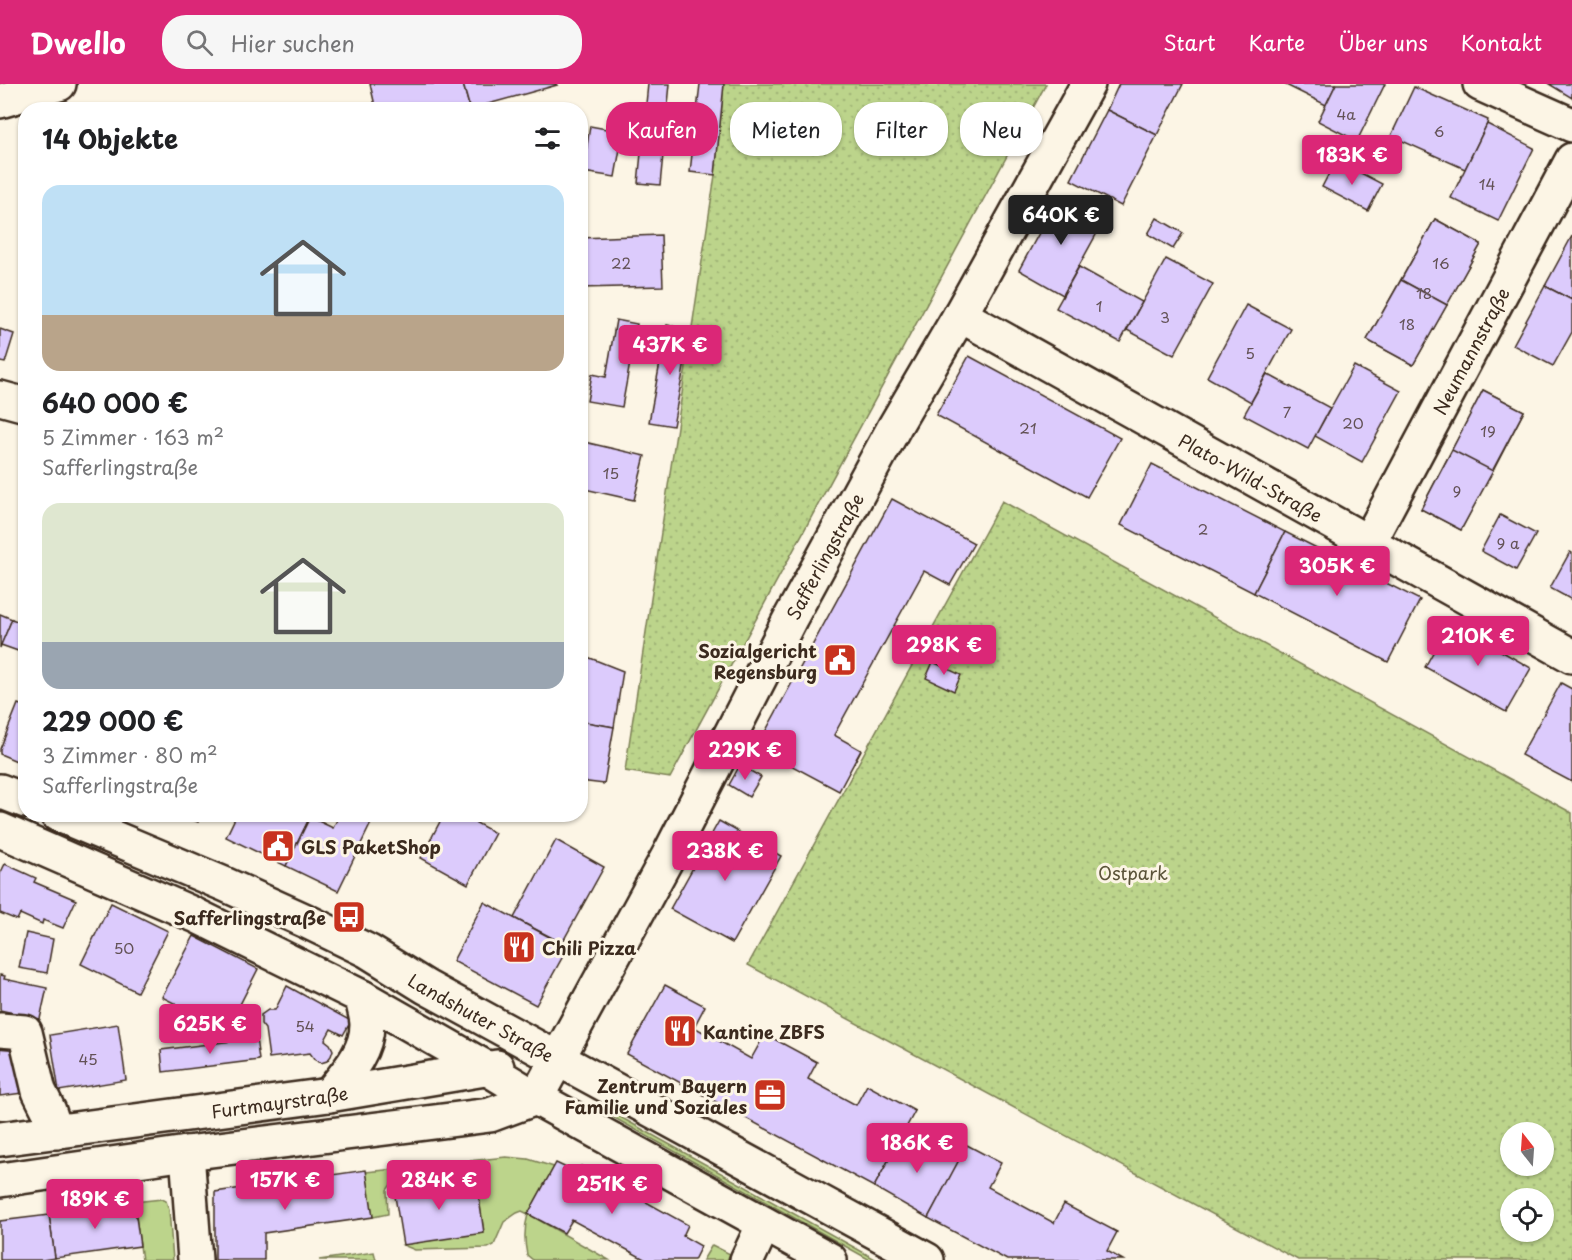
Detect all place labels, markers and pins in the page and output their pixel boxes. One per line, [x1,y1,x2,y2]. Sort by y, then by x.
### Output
pin: 183K € [1303,135,1401,186]
pin: 640K € [1012,195,1110,246]
pin: 437K € [621,325,719,376]
pin: 305K € [1288,546,1386,597]
pin: 210K € [1429,616,1527,667]
pin: 298K € [895,625,993,676]
place label: Sozialgericht Regensburg [698,637,817,685]
public building icon: Sozialgericht Regensburg [822,642,858,678]
pin: 229K € [696,730,794,781]
public building icon: GLS PaketShop [260,828,296,864]
pin: 238K € [676,831,774,882]
place label: GLS PaketShop [301,833,441,860]
bus stop icon: Safferlingstraße [331,899,367,935]
place label: Safferlingstraße [174,904,326,931]
restaurant icon: Chili Pizza [501,929,537,965]
place label: Chili Pizza [542,934,637,961]
pin: 625K € [161,1004,259,1055]
restaurant icon: Kantine ZBFS [662,1013,698,1049]
place label: Kantine ZBFS [703,1018,825,1045]
place label: Zentrum Bayern Familie und Soziales [565,1072,747,1120]
office icon: Zentrum Bayern Familie und Soziales [752,1077,788,1113]
pin: 186K € [868,1123,966,1174]
pin: 157K € [236,1160,334,1211]
pin: 284K € [390,1160,488,1211]
pin: 251K € [563,1164,661,1215]
pin: 189K € [46,1179,144,1230]

